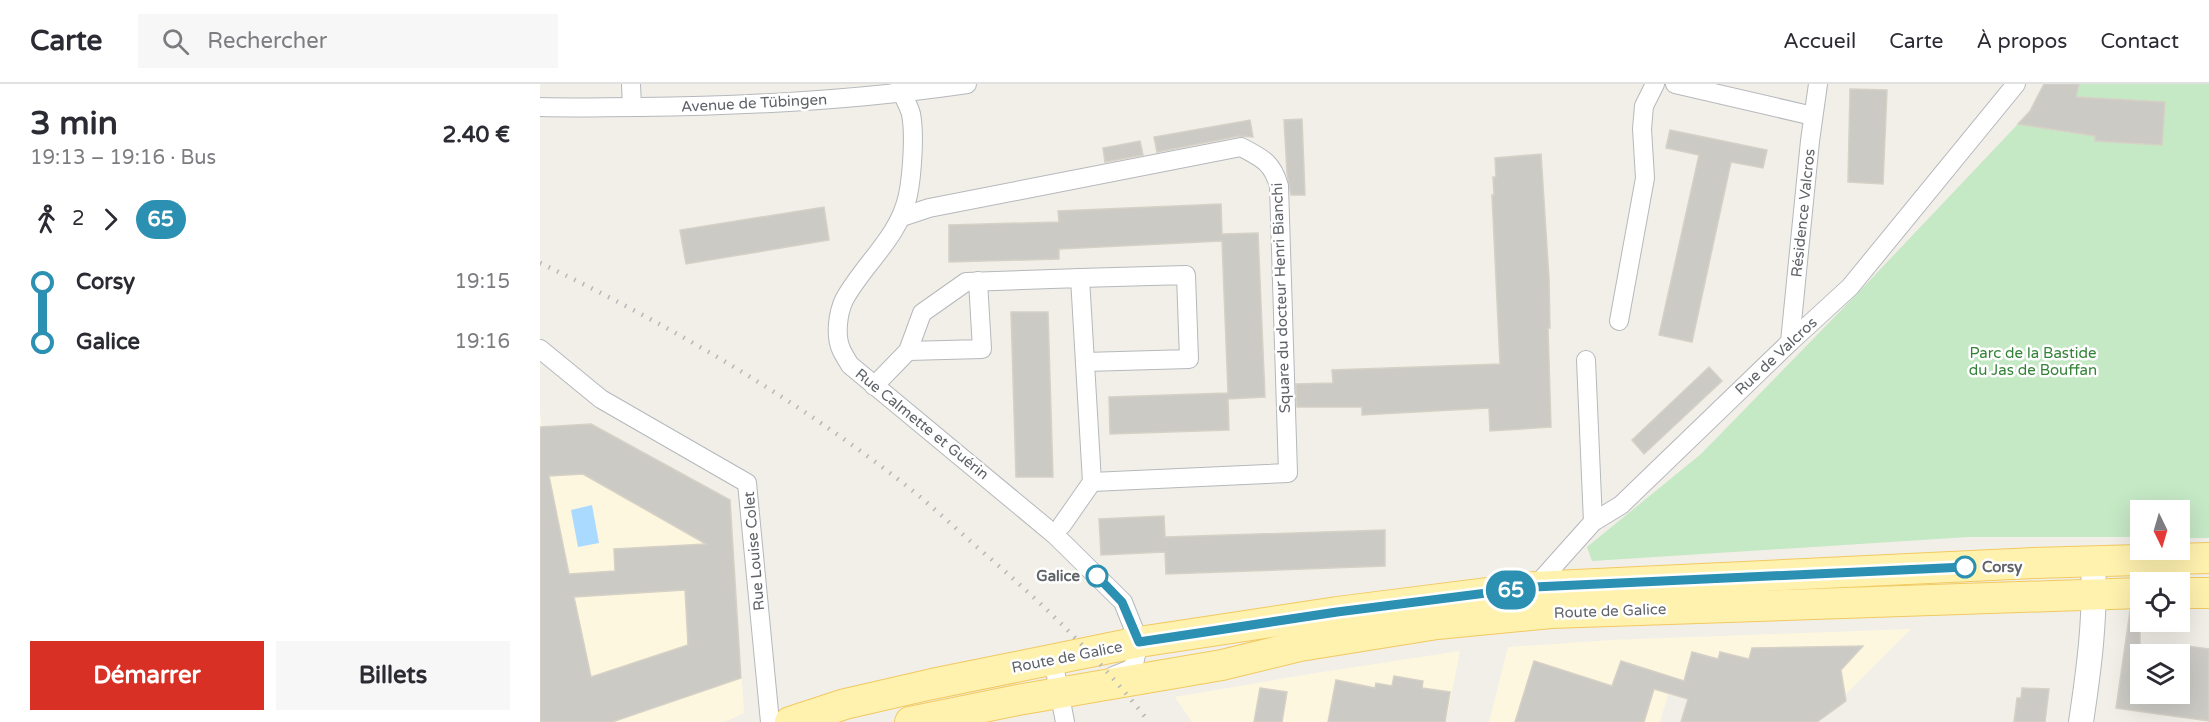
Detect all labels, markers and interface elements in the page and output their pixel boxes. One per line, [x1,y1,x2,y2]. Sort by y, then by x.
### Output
search box [138,14,558,68]
text: Carte [30,24,102,58]
icon: search [159,25,192,58]
text: Rechercher [207,28,327,54]
text: Accueil [1783,29,1856,54]
text: Carte [1889,29,1943,54]
text: À propos [1976,29,2067,54]
text: Contact [2100,29,2179,54]
street label: Avenue de Tübingen [681,90,827,116]
text: 3 min [30,104,118,143]
text: 2.40 € [443,122,510,148]
text: 19:13 – 19:16 · Bus [30,146,216,170]
street label: Résidence Valcros [1787,148,1819,278]
street label: Square du docteur Henri Bianchi [1268,182,1294,414]
icon: walk [30,203,63,236]
icon: forward [94,203,127,236]
text: 2 [72,207,85,231]
text: 65 [148,207,174,232]
text: Corsy [76,269,135,295]
text: 19:15 [455,270,510,294]
street label: Rue de Valcros [1731,313,1821,399]
text: Galice [76,329,140,355]
text: 19:16 [455,330,510,354]
park label: Parc de la Bastide du Jas de Bouffan [1969,344,2097,379]
street label: Rue Calmette et Guérin [852,365,992,483]
street label: Rue Louise Colet [740,490,768,611]
north arrow [2130,500,2190,560]
map controls [2130,500,2190,704]
marker: Corsy [1954,556,1976,578]
place label: Corsy [1982,558,2022,577]
marker: Galice [1086,565,1108,587]
place label: Galice [1036,567,1081,585]
line badge: 65 [1484,570,1538,610]
button: locate [2130,572,2190,632]
text: 65 [1498,578,1524,603]
street label: Route de Galice [1553,600,1667,622]
street label: Route de Galice [1010,637,1124,677]
button: Démarrer [30,641,264,710]
button: Billets [276,641,510,710]
button: layers [2130,644,2190,704]

